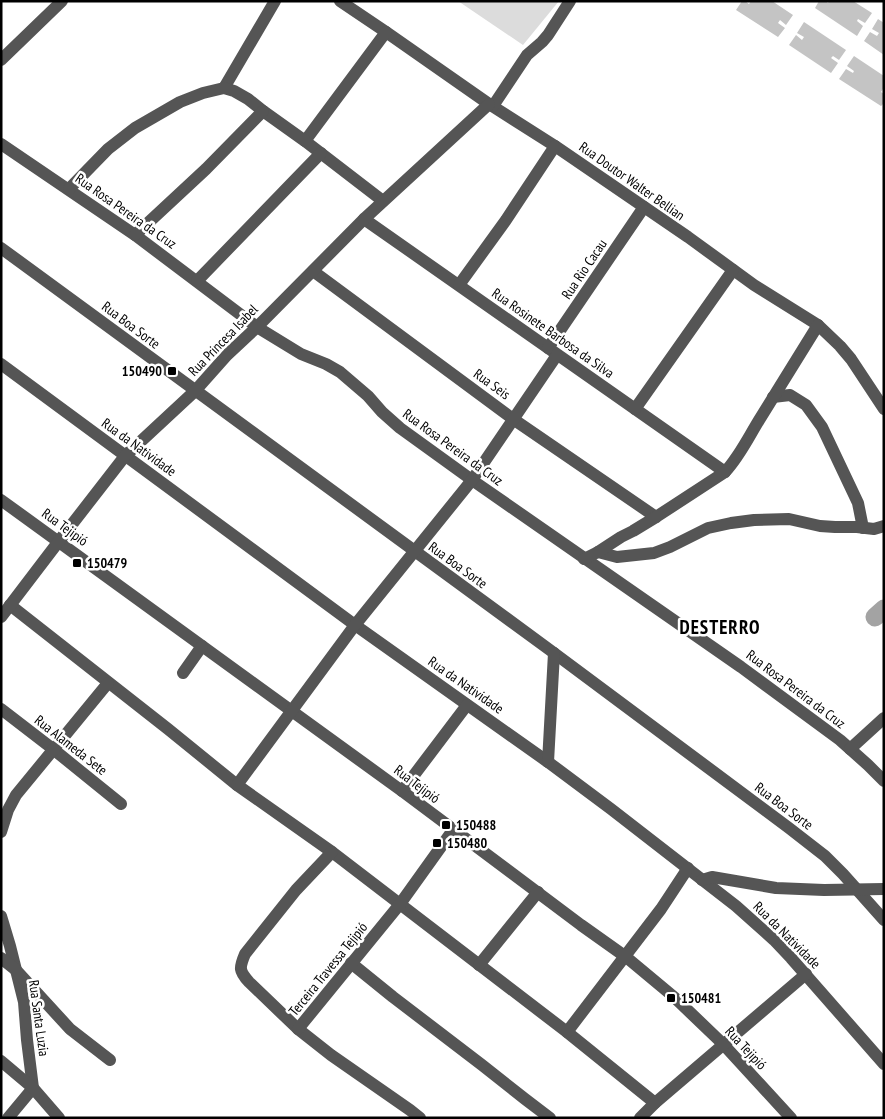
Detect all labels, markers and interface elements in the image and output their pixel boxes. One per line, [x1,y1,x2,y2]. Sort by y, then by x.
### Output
street label: Rua Doutor Walter Bellian [576,138,688,224]
street label: Rua Rosa Pereira da Cruz [72,169,180,253]
street label: Rua Rio Cacau [557,236,611,302]
street label: Rua Rosinete Barbosa da Silva [488,284,618,382]
street label: Rua Boa Sorte [98,297,164,353]
street label: Rua Princesa Isabel [184,300,262,380]
place label: 150490 [122,362,162,380]
marker: 150490 [166,365,178,377]
street label: Rua Seis [470,365,514,403]
street label: Rua Rosa Pereira da Cruz [399,405,507,489]
street label: Rua da Natividade [98,414,180,480]
street label: Rua Tejipió [38,504,92,550]
street label: Rua Boa Sorte [425,538,491,592]
place label: 150479 [87,554,127,572]
marker: 150479 [71,557,83,569]
district label: DESTERRO [680,615,760,639]
street label: Rua Rosa Pereira da Cruz [743,646,849,732]
street label: Rua da Natividade [425,652,507,718]
street label: Rua Alameda Sete [31,711,111,779]
street label: Rua Tejipió [390,761,444,807]
street label: Rua Boa Sorte [751,778,817,834]
place label: 150488 [456,816,496,834]
marker: 150488 [440,819,452,831]
place label: 150480 [447,834,487,852]
marker: 150480 [431,837,443,849]
street label: Rua da Natividade [750,898,825,973]
street label: Terceira Travessa Tejipió [285,919,371,1019]
street label: Rua Santa Luzia [25,979,53,1057]
place label: 150481 [681,989,721,1007]
marker: 150481 [665,992,677,1004]
street label: Rua Tejipió [721,1023,771,1073]

